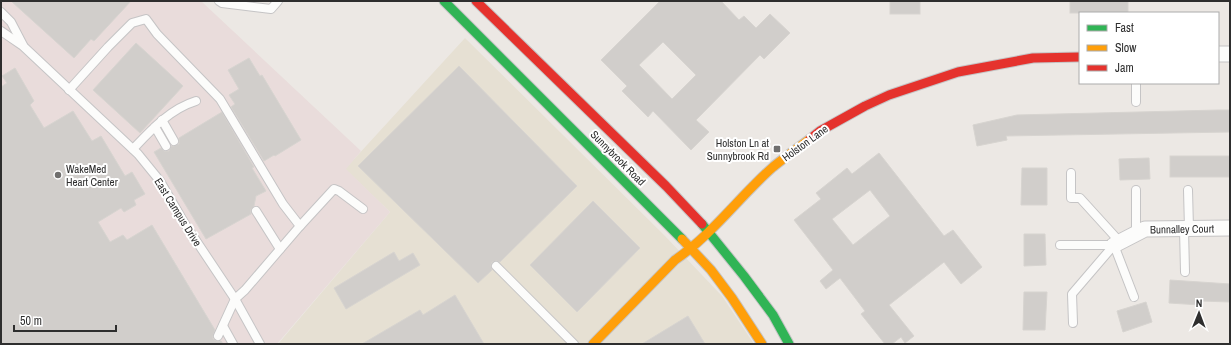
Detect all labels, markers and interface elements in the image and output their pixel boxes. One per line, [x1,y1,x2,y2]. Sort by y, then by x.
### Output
legend [1079,12,1219,84]
text: Fast [1115,20,1134,36]
text: Slow [1115,40,1137,56]
text: Jam [1115,60,1134,76]
street label: Holston Lane [779,122,831,164]
street label: Sunnybrook Road [588,128,648,188]
place label: Holston Ln at Sunnybrook Rd [707,136,769,163]
marker: Holston Ln at Sunnybrook Rd [772,144,782,154]
place label: WakeMed Heart Center [66,162,118,189]
marker: WakeMed Heart Center [53,170,63,180]
street label: East Campus Drive [151,175,205,249]
street label: Bunnalley Court [1150,221,1215,237]
north arrow [1179,293,1219,333]
text: N [1196,296,1203,310]
scale bar [14,307,116,333]
text: 50 m [20,313,42,329]

